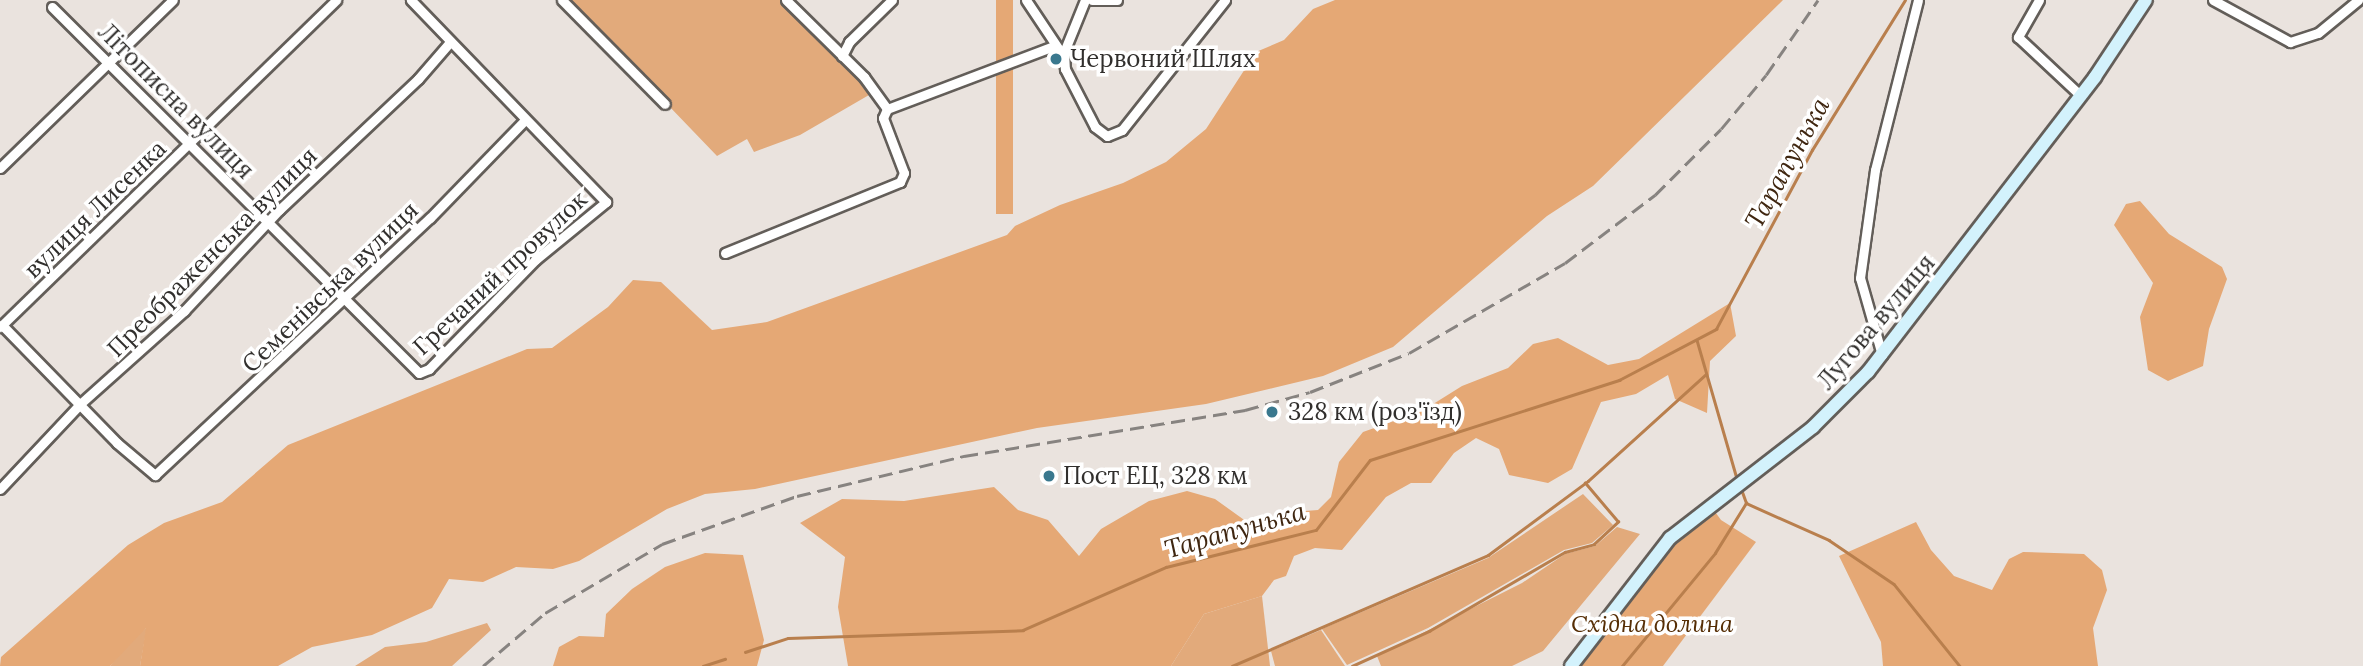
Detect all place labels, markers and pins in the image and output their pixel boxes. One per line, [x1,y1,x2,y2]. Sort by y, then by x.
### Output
place label: Червоний Шлях [1070,45,1256,73]
marker: Червоний Шлях [1048,51,1064,67]
place label: 328 км (роз'їзд) [1288,398,1462,426]
marker: 328 км (роз'їзд) [1262,402,1282,422]
place label: Пост ЕЦ, 328 км [1063,462,1248,490]
marker: Пост ЕЦ, 328 км [1041,468,1057,484]

